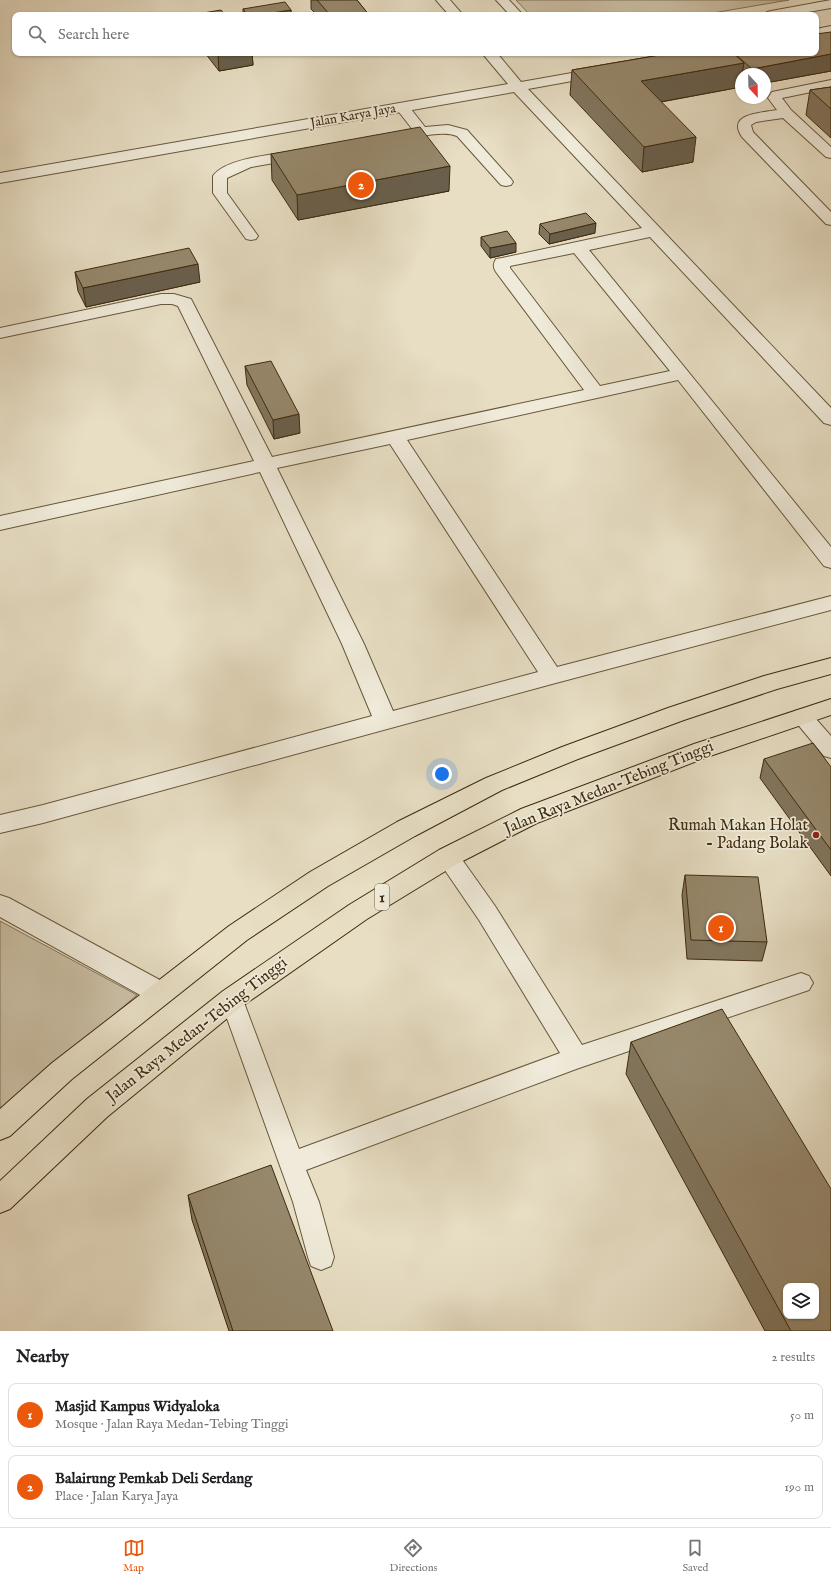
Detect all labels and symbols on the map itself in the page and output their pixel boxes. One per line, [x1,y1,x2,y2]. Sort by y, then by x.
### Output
north arrow [735,68,771,104]
street label: Jalan Karya Jaya [307,100,397,132]
pin: 2 [348,170,374,200]
street label: Jalan Raya Medan-Tebing Tinggi [499,737,717,840]
your location [432,764,452,784]
place label: Rumah Makan Holat - Padang Bolak [668,816,809,854]
marker: Rumah Makan Holat - Padang Bolak [811,830,821,840]
road number: 1 [375,884,389,910]
pin: 1 [708,913,734,943]
street label: Jalan Raya Medan-Tebing Tinggi [101,953,291,1108]

